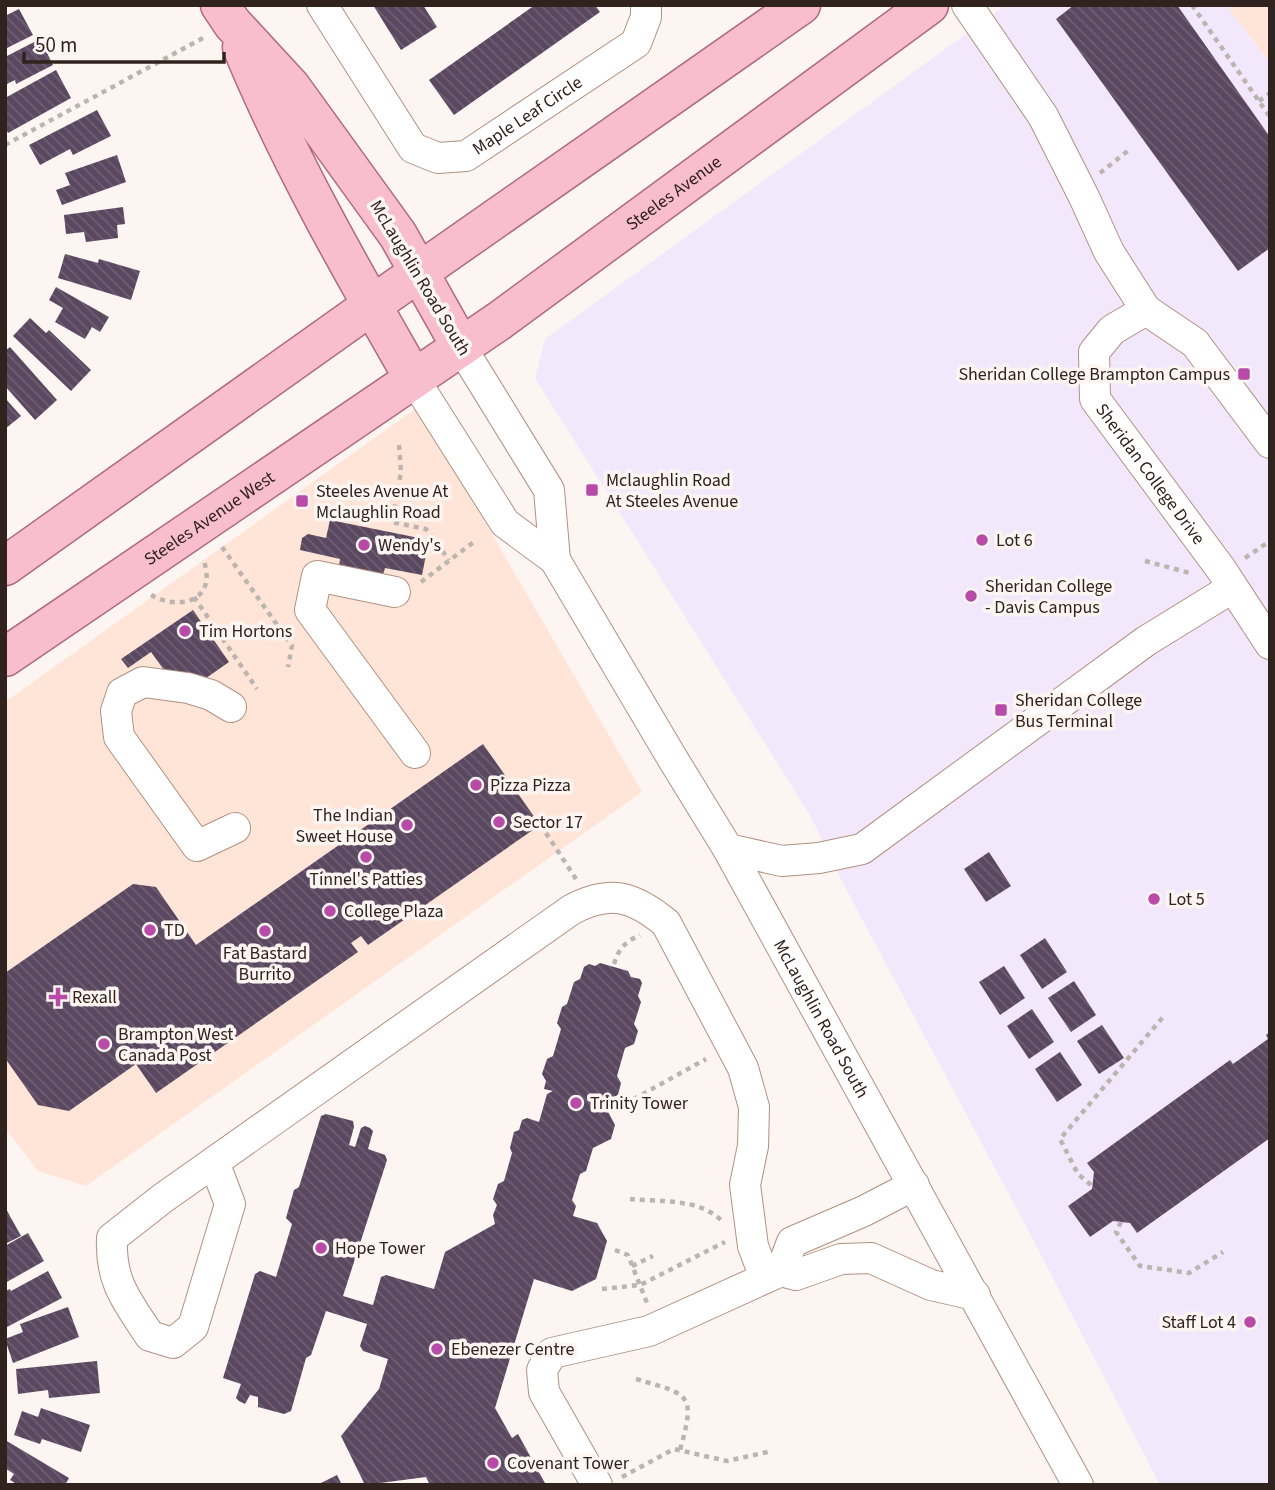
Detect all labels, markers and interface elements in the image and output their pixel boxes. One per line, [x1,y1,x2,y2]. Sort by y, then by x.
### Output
scale bar [24,21,224,65]
text: 50 m [35,30,77,60]
street label: Maple Leaf Circle [467,70,587,161]
street label: Steeles Avenue [621,149,727,236]
street label: McLaughlin Road South [364,195,476,361]
place label: Sheridan College Brampton Campus [958,362,1230,387]
marker: Sheridan College Brampton Campus [1236,366,1252,382]
street label: Sheridan College Drive [1090,398,1211,550]
street label: Steeles Avenue West [139,465,280,571]
place label: Mclaughlin Road At Steeles Avenue [606,468,738,514]
place label: Steeles Avenue At Mclaughlin Road [316,479,448,525]
marker: Mclaughlin Road At Steeles Avenue [584,482,600,498]
marker: Steeles Avenue At Mclaughlin Road [294,493,310,509]
place label: Lot 6 [996,528,1033,553]
marker: Lot 6 [974,532,990,548]
place label: Wendy's [378,533,441,558]
marker: Wendy's [356,537,372,553]
place label: Sheridan College - Davis Campus [985,574,1112,620]
marker: Sheridan College - Davis Campus [963,588,979,604]
place label: Tim Hortons [199,619,292,644]
marker: Tim Hortons [177,623,193,639]
place label: Sheridan College Bus Terminal [1015,688,1142,734]
marker: Sheridan College Bus Terminal [993,702,1009,718]
place label: Pizza Pizza [490,773,571,798]
marker: Pizza Pizza [468,777,484,793]
place label: The Indian Sweet House [295,803,393,849]
place label: Sector 17 [513,810,583,835]
marker: Sector 17 [491,814,507,830]
marker: The Indian Sweet House [399,817,415,833]
marker: Tinnel's Patties [358,849,374,865]
place label: Tinnel's Patties [309,867,423,892]
place label: Lot 5 [1168,887,1205,912]
marker: Lot 5 [1146,891,1162,907]
place label: College Plaza [344,899,443,924]
marker: College Plaza [322,903,338,919]
place label: TD [164,918,185,943]
marker: TD [142,922,158,938]
marker: Fat Bastard Burrito [257,923,273,939]
street label: McLaughlin Road South [768,935,875,1102]
place label: Fat Bastard Burrito [223,941,307,987]
place label: Rexall [72,985,117,1010]
marker: Rexall [50,989,66,1005]
place label: Brampton West Canada Post [118,1022,233,1068]
marker: Brampton West Canada Post [96,1036,112,1052]
place label: Trinity Tower [590,1091,689,1116]
marker: Trinity Tower [568,1095,584,1111]
place label: Hope Tower [335,1236,426,1261]
marker: Hope Tower [313,1240,329,1256]
place label: Staff Lot 4 [1161,1310,1236,1335]
marker: Staff Lot 4 [1242,1314,1258,1330]
place label: Ebenezer Centre [451,1337,575,1362]
marker: Ebenezer Centre [429,1341,445,1357]
place label: Covenant Tower [507,1451,630,1476]
marker: Covenant Tower [485,1455,501,1471]

